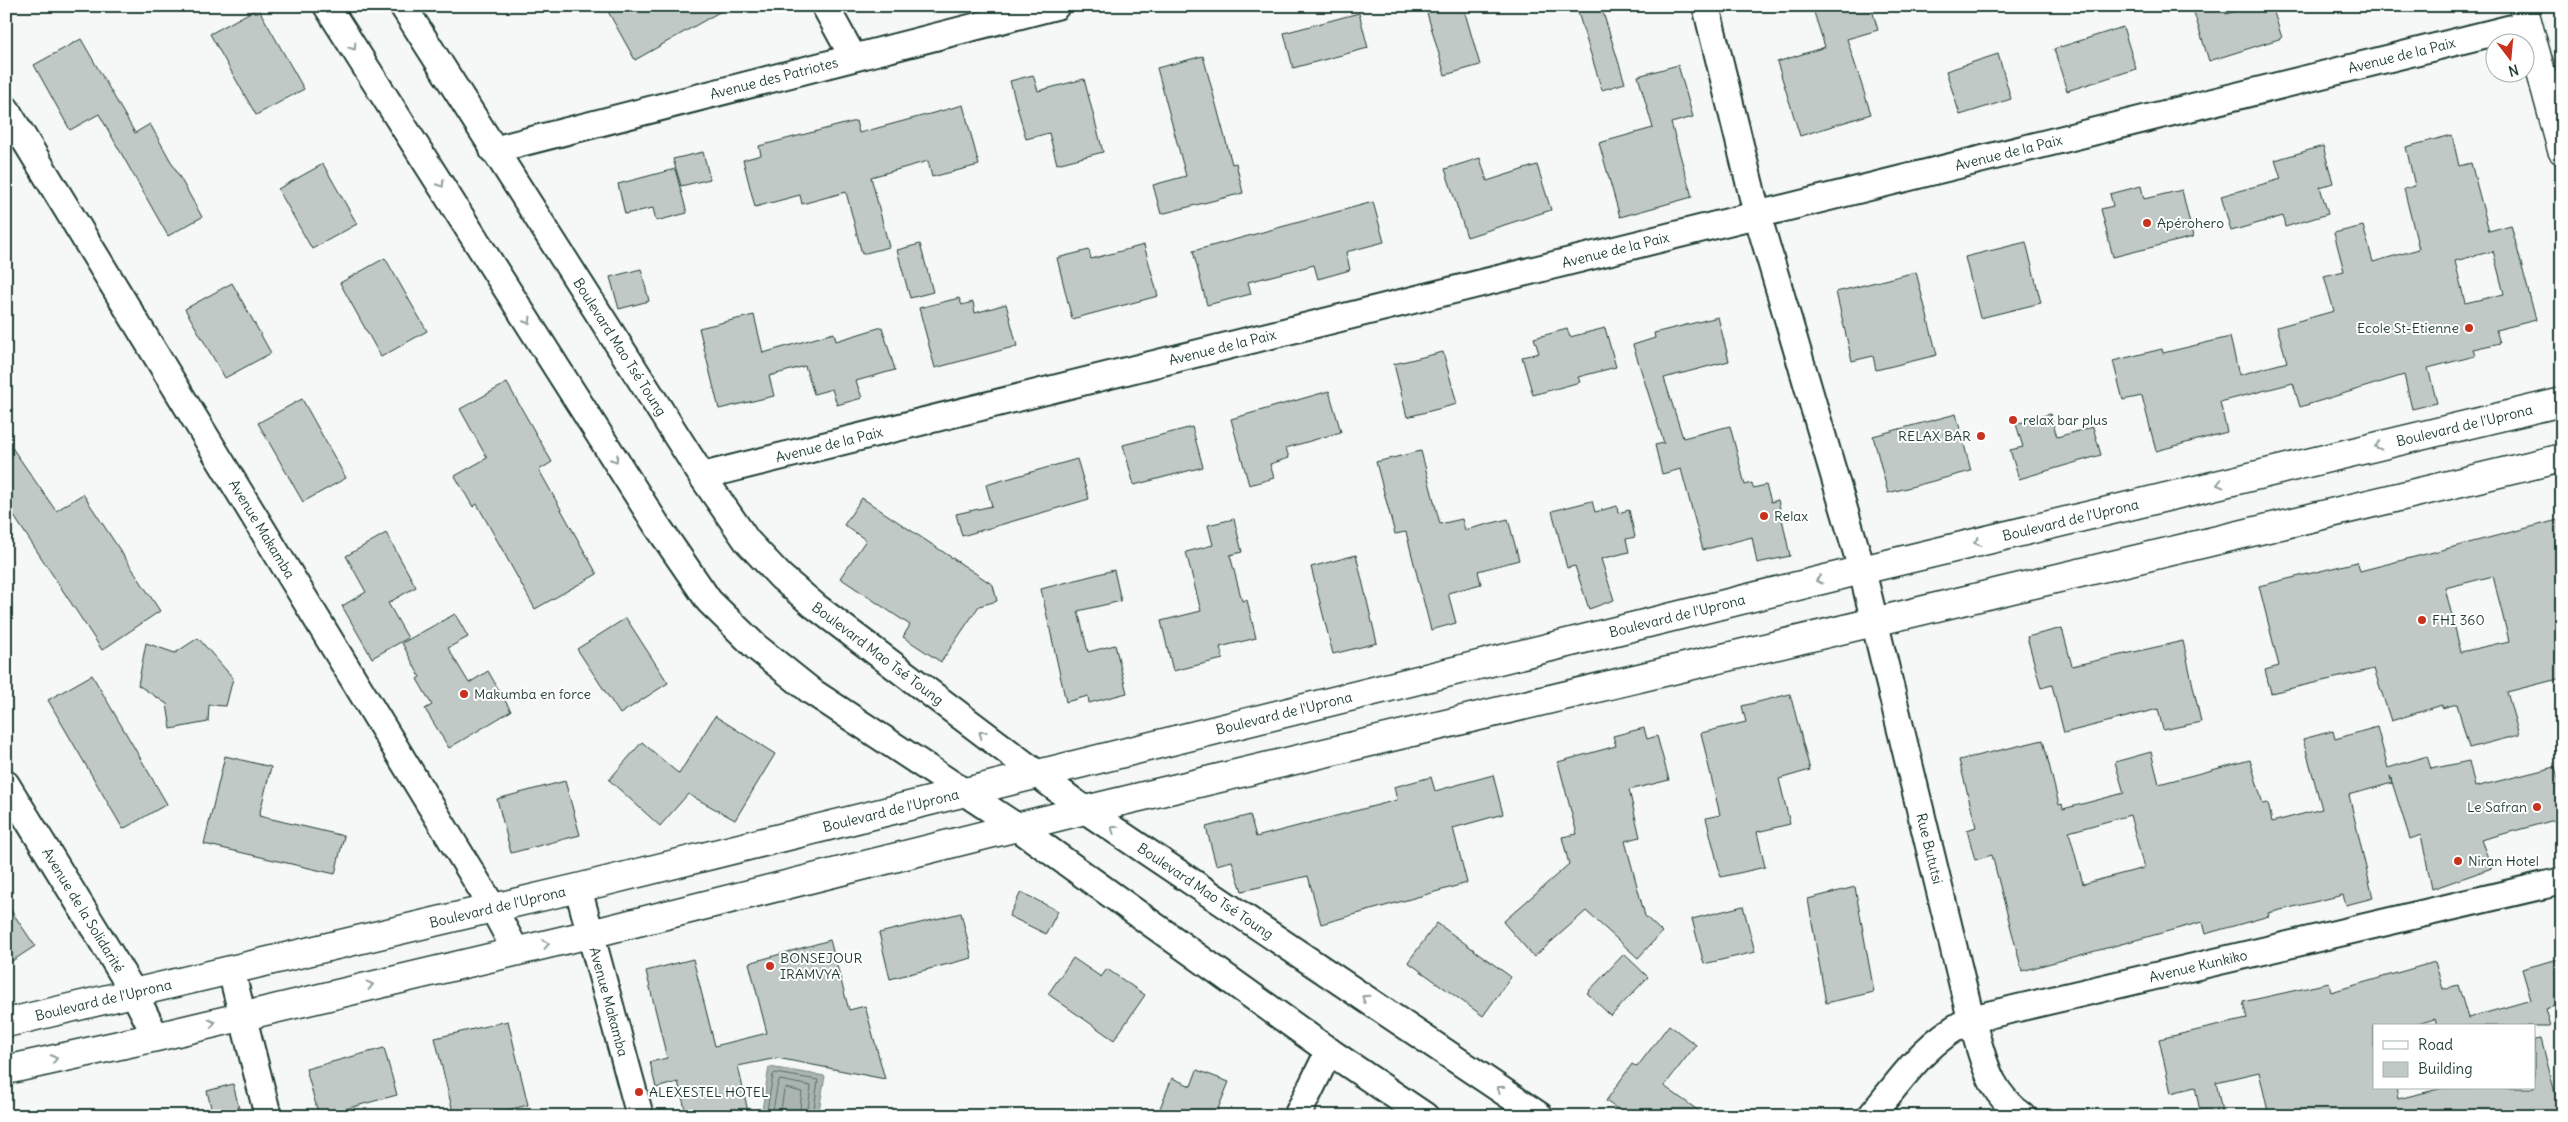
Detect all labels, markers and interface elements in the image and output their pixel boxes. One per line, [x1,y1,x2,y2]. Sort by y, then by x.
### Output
north arrow [2486,32,2536,82]
street label: Avenue de la Paix [2346,33,2457,77]
one-way arrow [347,42,357,51]
street label: Avenue des Patriotes [708,53,840,103]
text: N [2506,61,2521,80]
street label: Avenue de la Paix [1953,131,2064,175]
one-way arrow [435,179,445,188]
place label: Apérohero [2157,214,2224,232]
marker: Apérohero [2141,217,2153,229]
street label: Avenue de la Paix [1560,228,1671,272]
street label: Boulevard Mao Tsé Toung [569,274,670,419]
one-way arrow [522,316,531,325]
place label: Ecole St-Etienne [2357,319,2459,337]
marker: Ecole St-Etienne [2463,322,2475,334]
street label: Avenue de la Paix [1167,325,1278,369]
street label: Boulevard de l'Uprona [2394,400,2534,450]
place label: relax bar plus [2023,411,2108,429]
marker: relax bar plus [2007,414,2019,426]
street label: Avenue de la Paix [774,423,885,466]
place label: RELAX BAR [1898,427,1971,445]
marker: RELAX BAR [1975,430,1987,442]
one-way arrow [2374,440,2383,451]
one-way arrow [608,453,618,462]
street label: Avenue Makamba [225,476,299,582]
one-way arrow [2216,478,2225,489]
street label: Boulevard de l'Uprona [2001,495,2141,545]
place label: Relax [1774,507,1808,525]
marker: Relax [1758,510,1770,522]
one-way arrow [1973,536,1982,547]
one-way arrow [1815,574,1824,585]
street label: Boulevard de l'Uprona [1607,590,1747,641]
street label: Boulevard Mao Tsé Toung [808,598,947,709]
place label: FHI 360 [2432,611,2485,629]
marker: FHI 360 [2416,614,2428,626]
place label: Makumba en force [474,685,591,703]
marker: Makumba en force [458,688,470,700]
street label: Boulevard de l'Uprona [1214,688,1354,739]
one-way arrow [978,731,988,740]
street label: Boulevard de l'Uprona [821,785,961,836]
place label: Le Safran [2467,798,2527,816]
marker: Le Safran [2531,801,2543,813]
street label: Rue Bututsi [1912,811,1947,886]
one-way arrow [1110,826,1119,835]
street label: Boulevard Mao Tsé Toung [1134,839,1277,943]
street label: Avenue de la Solidarité [38,845,128,976]
place label: Niran Hotel [2468,852,2539,870]
marker: Niran Hotel [2452,855,2464,867]
street label: Boulevard de l'Uprona [427,882,568,932]
one-way arrow [541,939,550,950]
street label: Avenue Makamba [586,945,632,1059]
street label: Avenue Kunkiko [2147,946,2249,986]
place label: BONSEJOUR IRAMVYA [780,949,862,983]
marker: BONSEJOUR IRAMVYA [764,960,776,972]
street label: Boulevard de l'Uprona [33,975,173,1025]
one-way arrow [366,980,375,991]
one-way arrow [1361,995,1370,1004]
one-way arrow [208,1018,217,1029]
legend [2373,1024,2536,1090]
text: Road [2418,1035,2453,1054]
one-way arrow [49,1054,58,1065]
text: Building [2418,1059,2473,1078]
place label: ALEXESTEL HOTEL [649,1083,769,1101]
one-way arrow [1496,1085,1505,1095]
marker: ALEXESTEL HOTEL [633,1086,645,1098]

